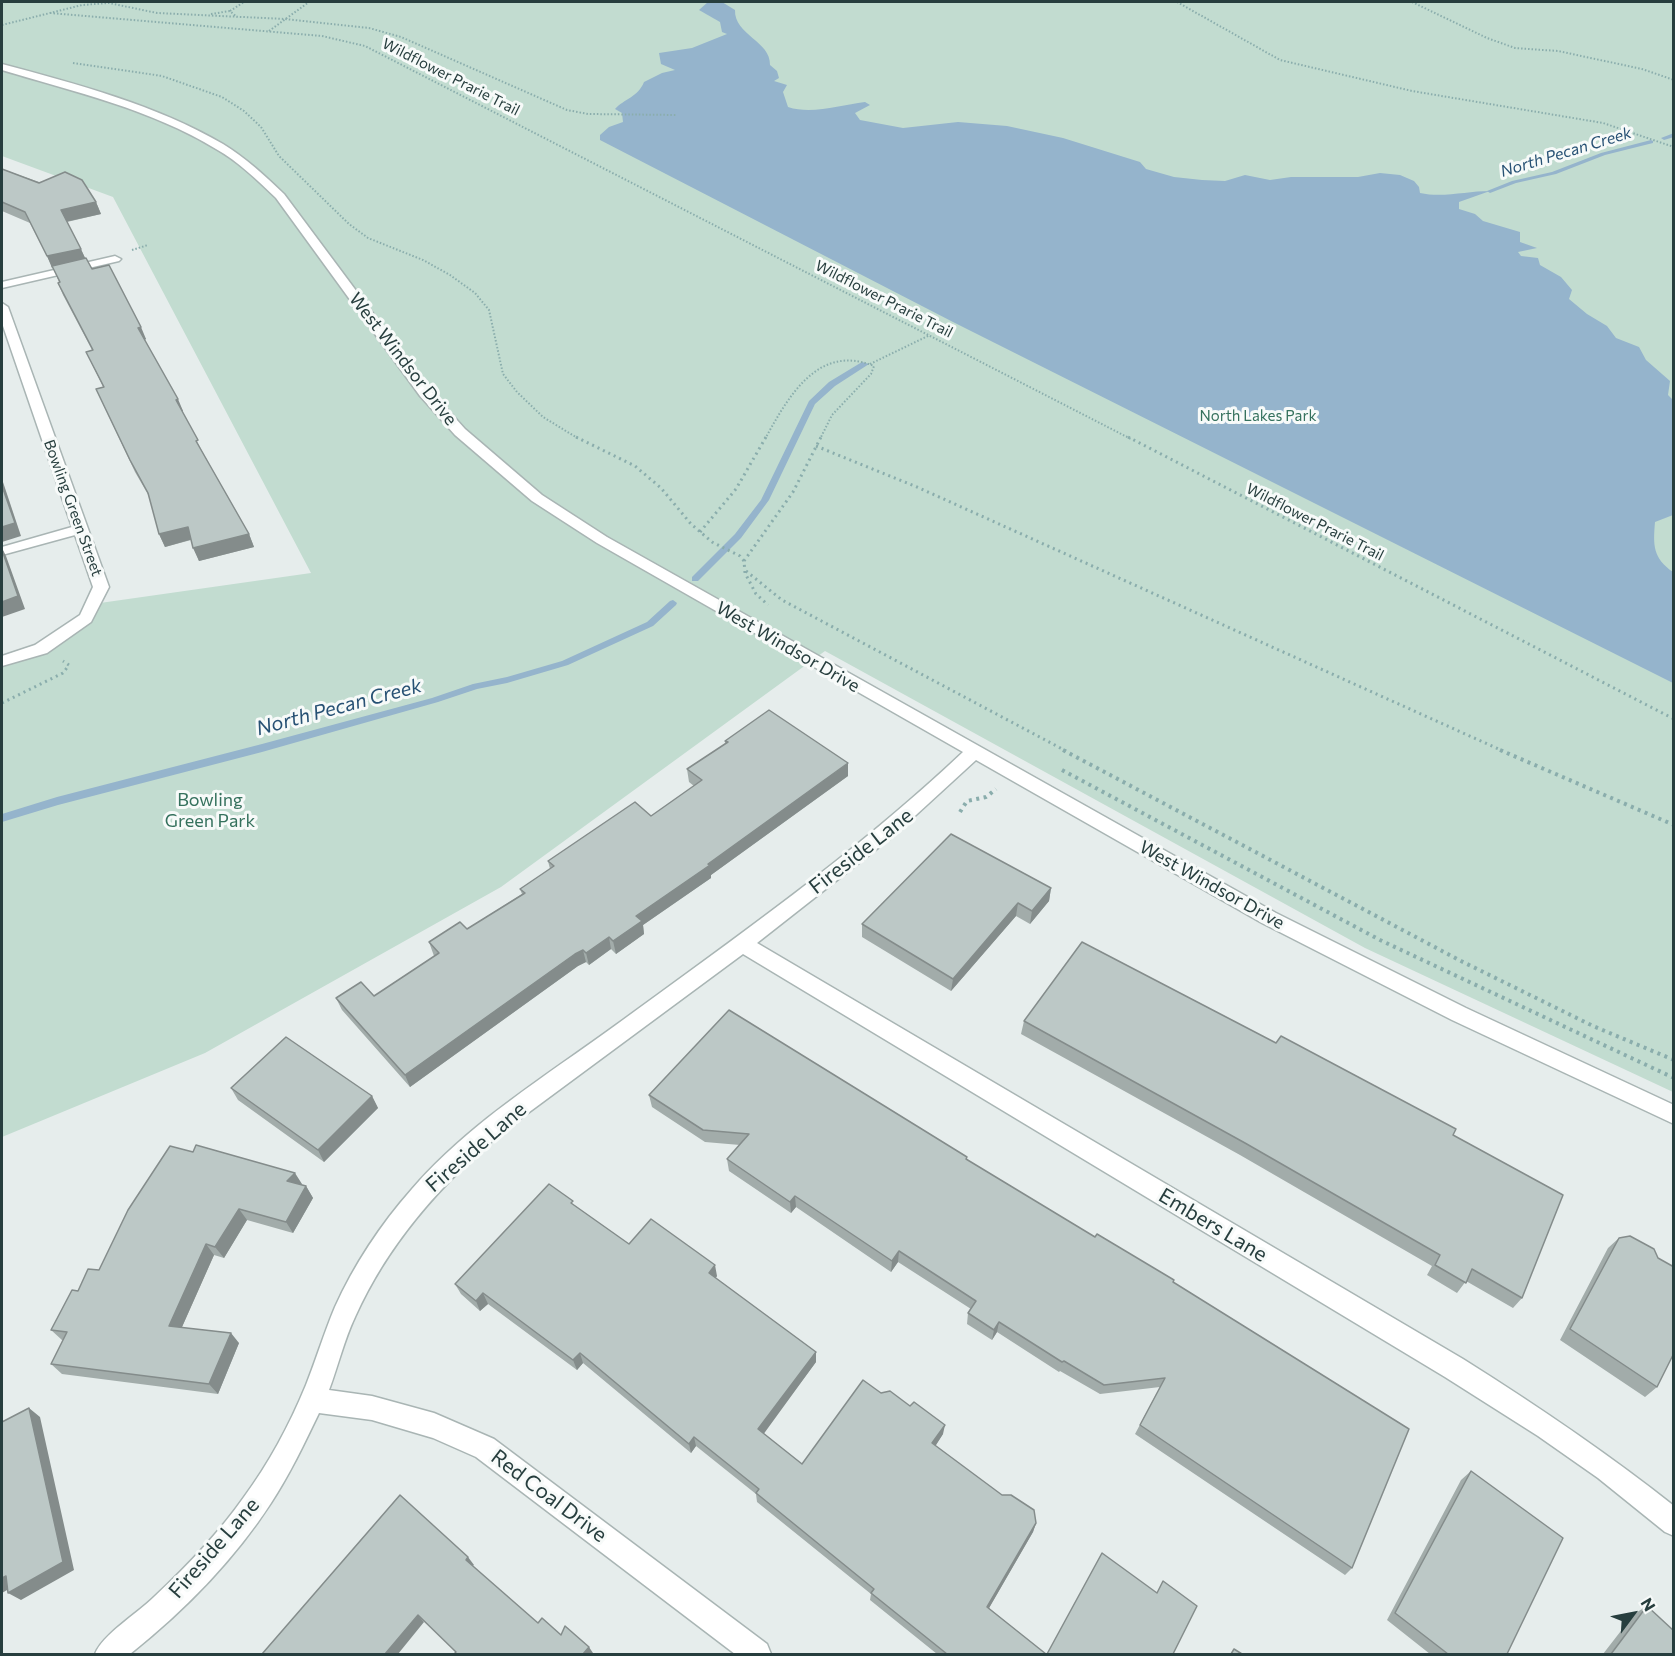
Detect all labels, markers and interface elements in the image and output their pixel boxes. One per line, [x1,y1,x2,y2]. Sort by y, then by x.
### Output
street label: Wildflower Prarie Trail [379,34,523,120]
water label: North Pecan Creek [1498,123,1634,181]
street label: Wildflower Prarie Trail [812,256,956,342]
street label: West Windsor Drive [345,288,461,430]
park label: North Lakes Park [1199,407,1317,425]
street label: Bowling Green Street [40,437,106,579]
street label: Wildflower Prarie Trail [1243,479,1387,565]
street label: West Windsor Drive [712,597,864,697]
water label: North Pecan Creek [254,673,424,741]
park label: Bowling Green Park [165,789,255,832]
street label: Fireside Lane [804,803,918,899]
street label: West Windsor Drive [1136,836,1288,934]
street label: Fireside Lane [421,1097,531,1197]
street label: Embers Lane [1154,1183,1272,1267]
street label: Red Coal Drive [486,1444,612,1548]
street label: Fireside Lane [164,1493,264,1603]
north arrow [1603,1584,1663,1644]
text: N [1637,1594,1660,1614]

